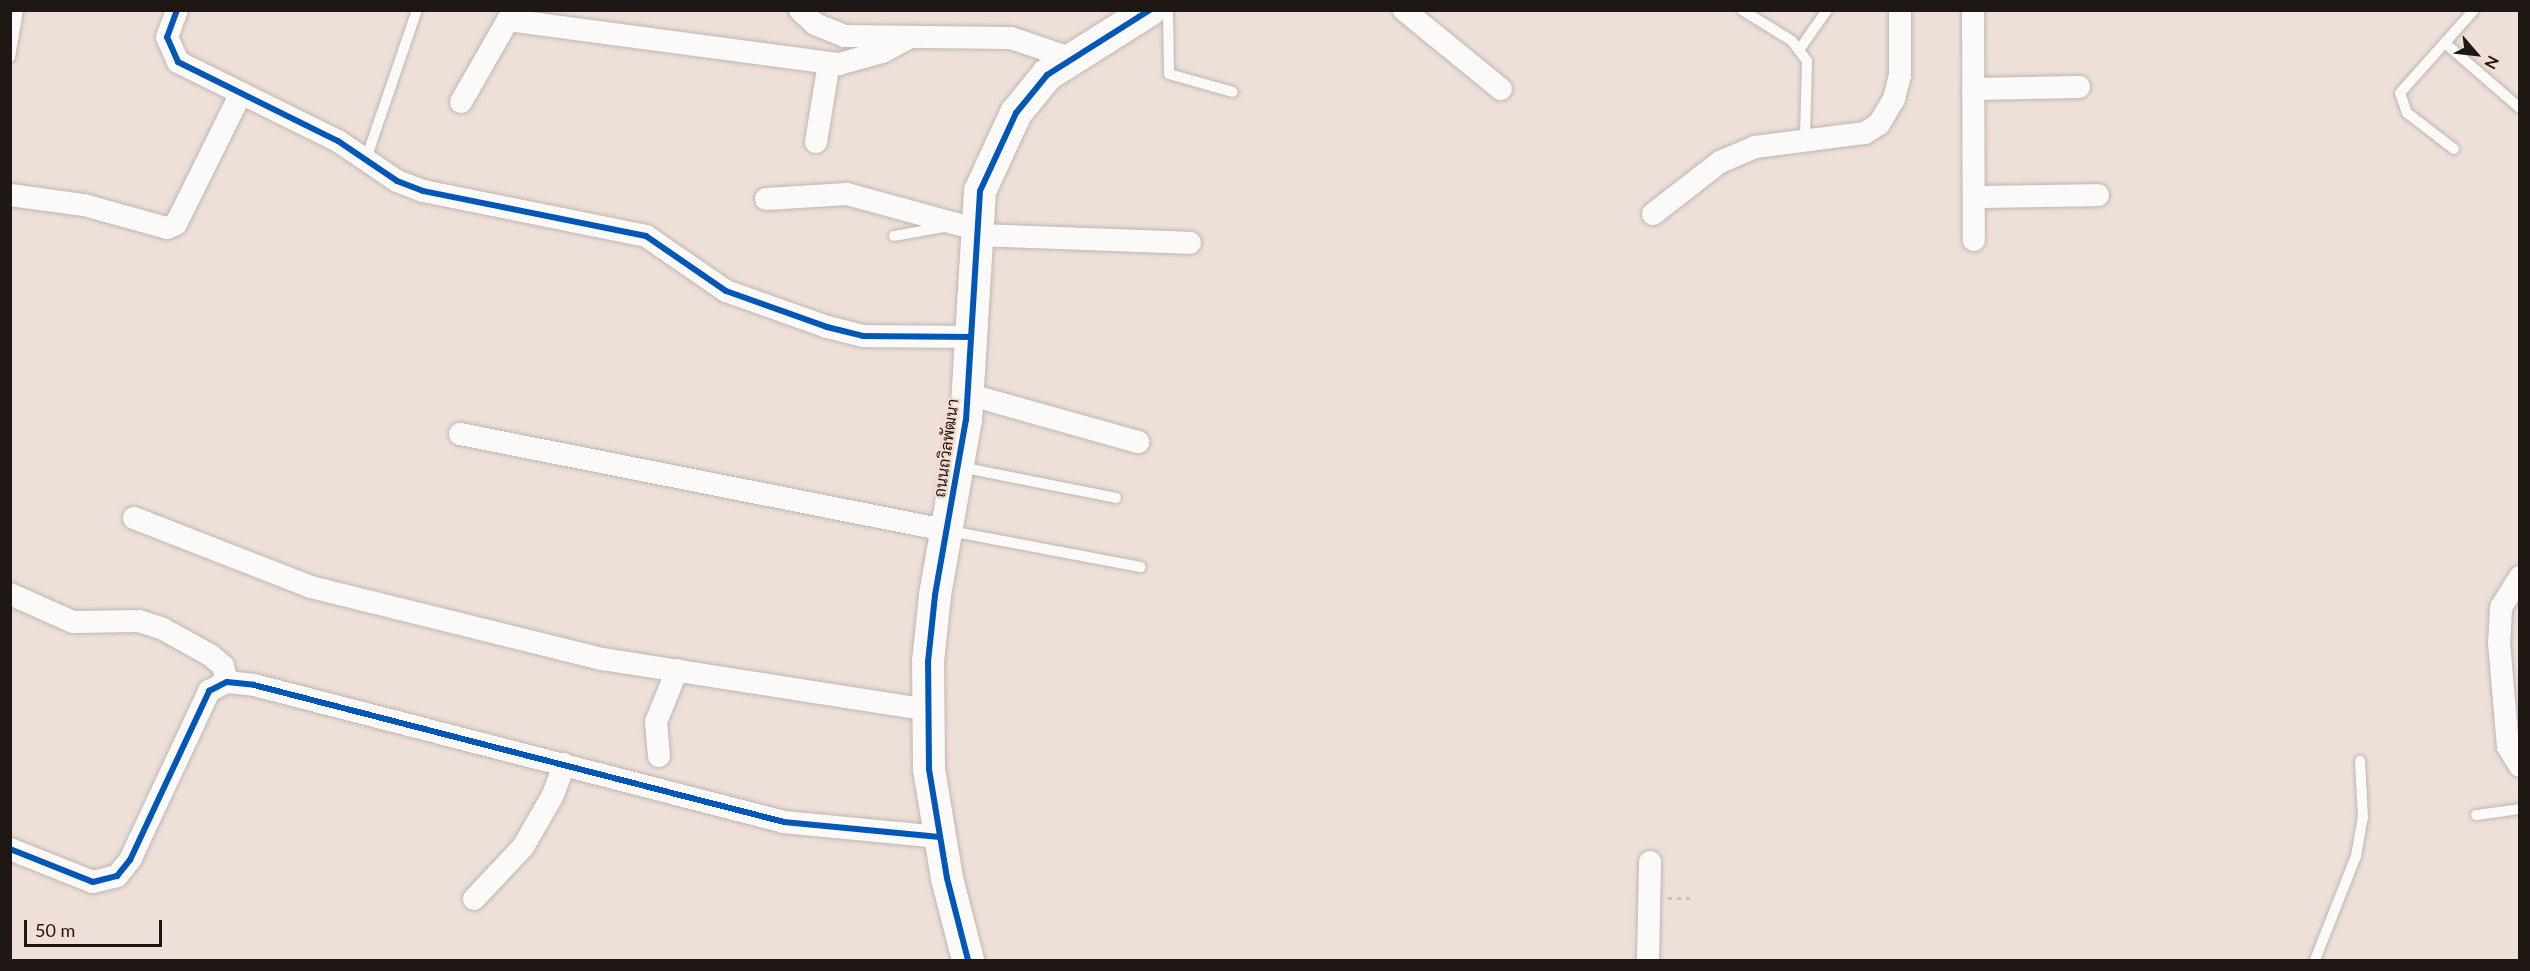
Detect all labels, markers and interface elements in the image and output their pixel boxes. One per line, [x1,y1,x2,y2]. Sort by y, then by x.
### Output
north arrow [2446,24,2506,84]
text: N [2481,53,2504,73]
street label: ถนนถวิลพัฒนา [930,398,962,498]
scale bar [27,908,165,946]
text: 50 m [35,919,75,941]

